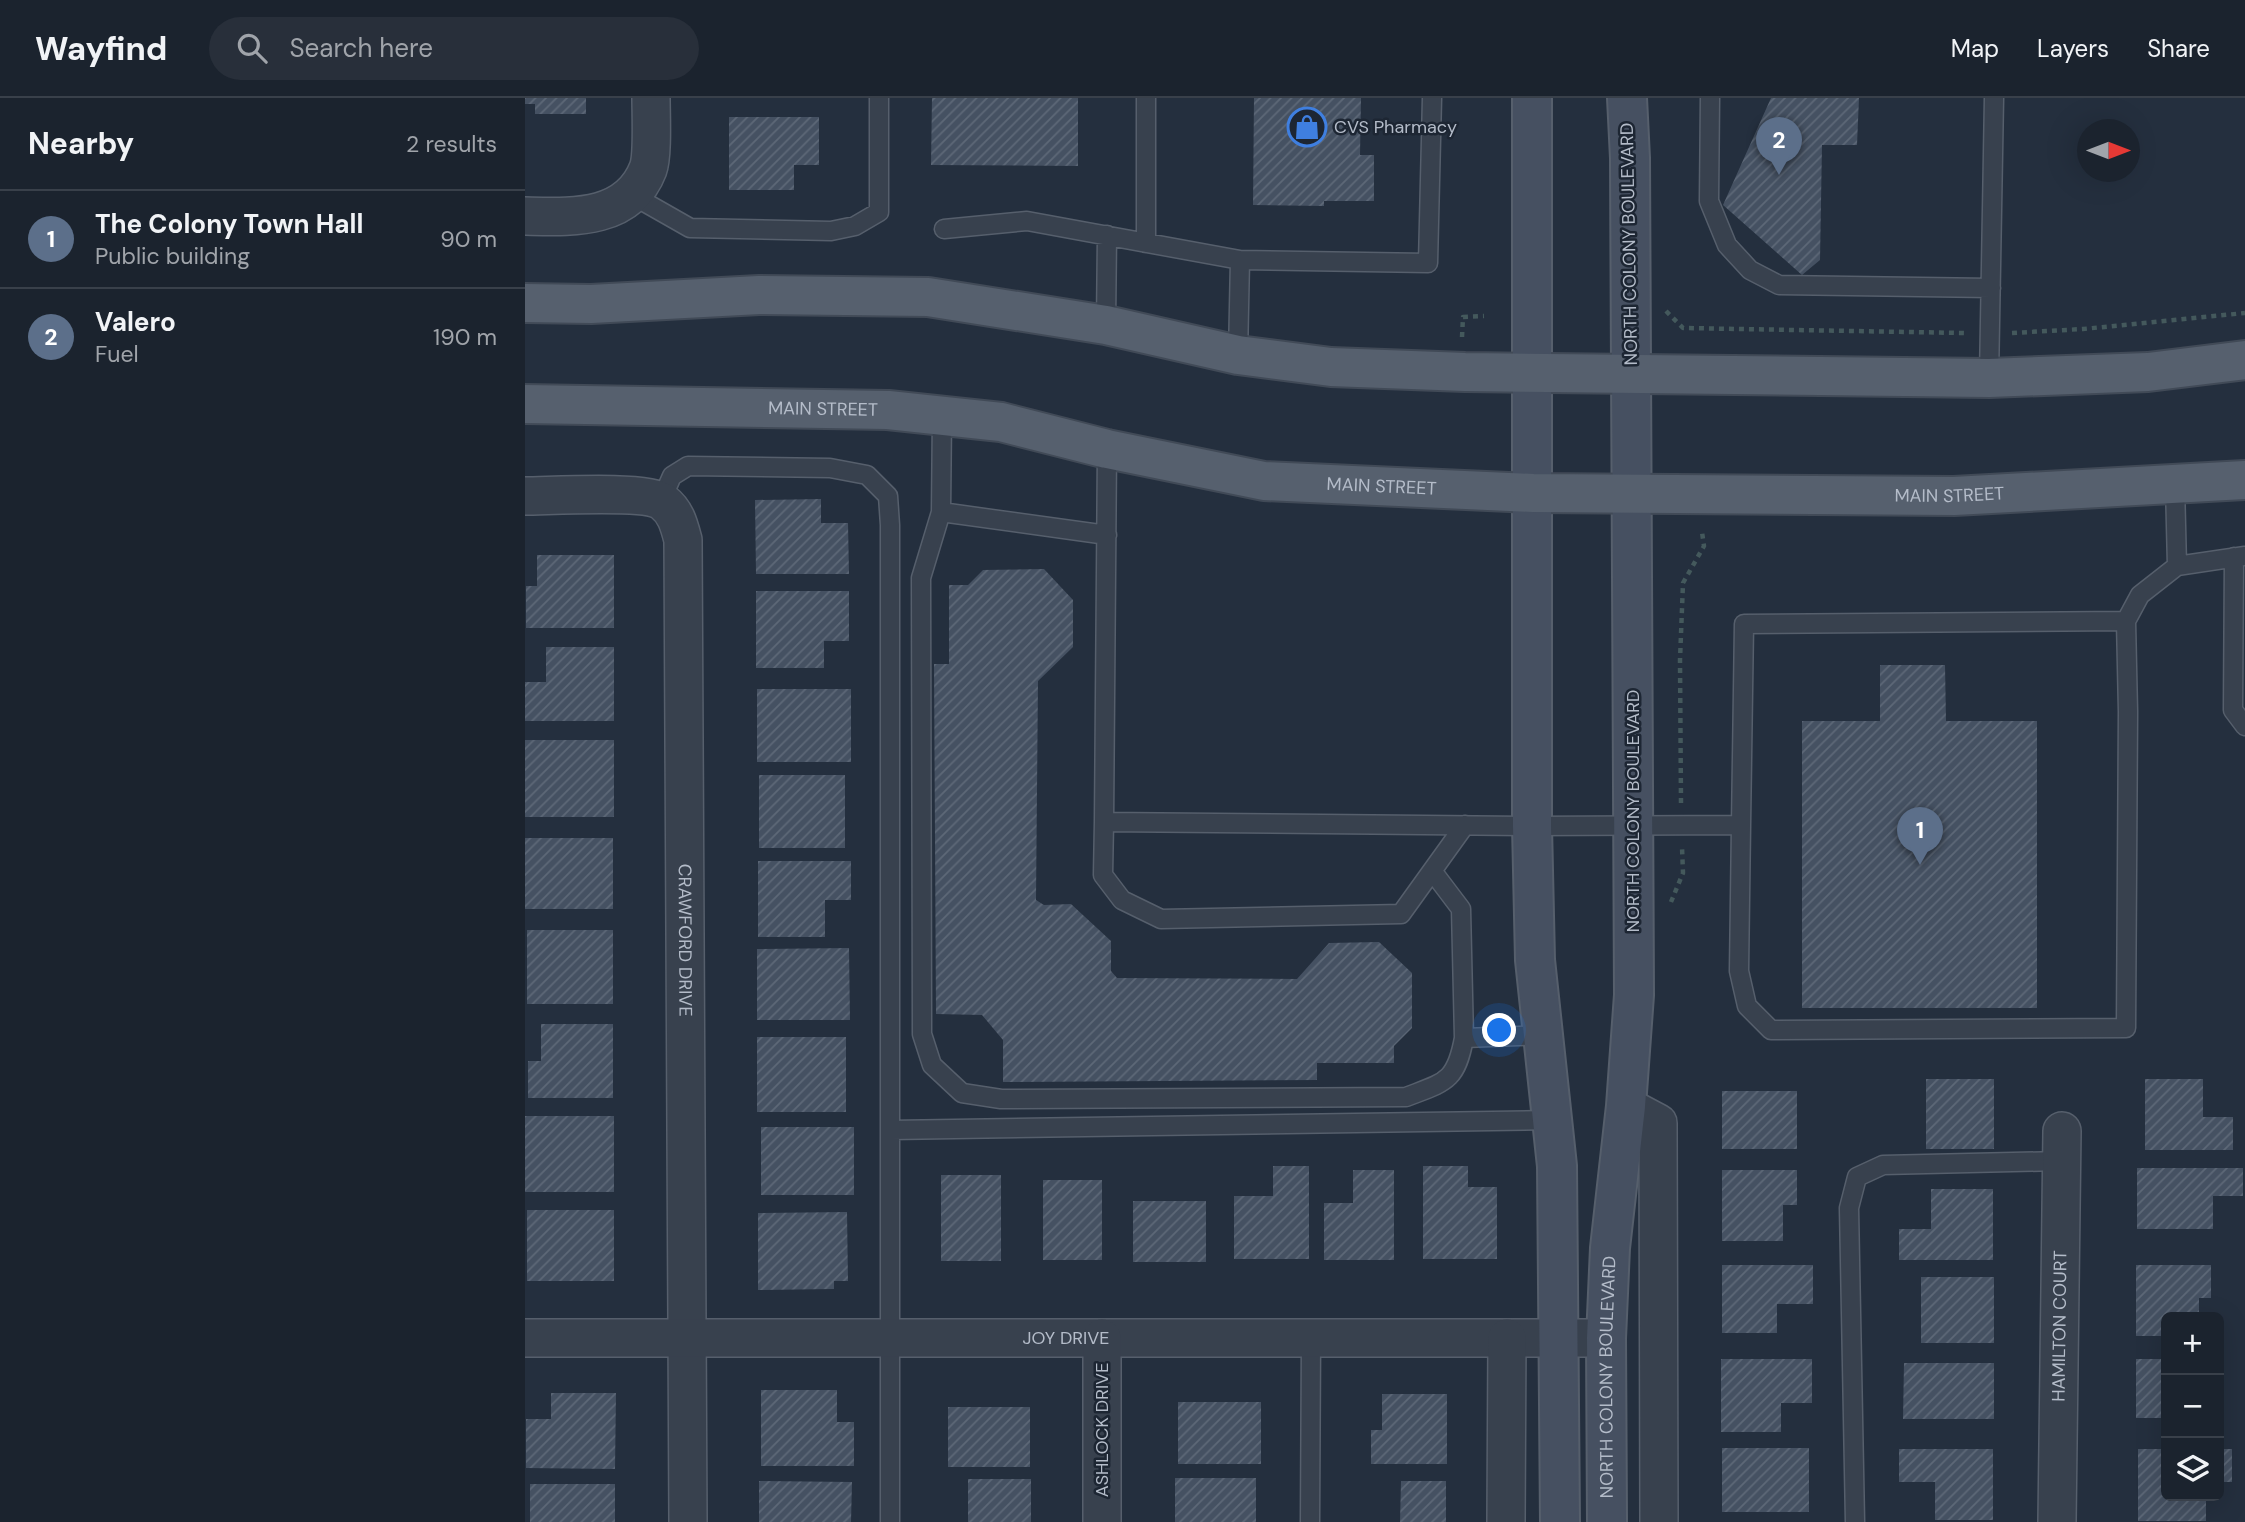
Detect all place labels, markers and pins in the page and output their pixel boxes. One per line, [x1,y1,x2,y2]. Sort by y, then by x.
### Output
shop icon: CVS Pharmacy [1286,106,1328,148]
place label: CVS Pharmacy [1334,115,1457,139]
pin: 2 [1756,117,1802,175]
pin: 1 [1897,807,1943,865]

